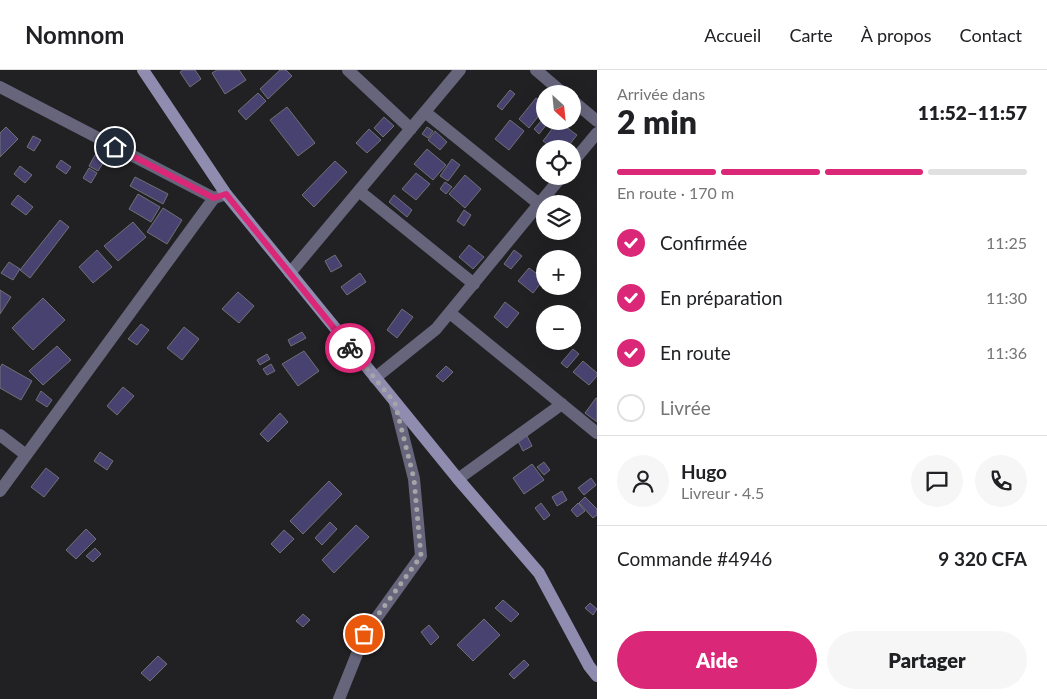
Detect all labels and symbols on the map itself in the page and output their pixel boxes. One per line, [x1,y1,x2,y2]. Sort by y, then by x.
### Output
north arrow [536,85,581,130]
pin [94,126,136,168]
courier [325,323,375,373]
pin [343,613,385,655]

